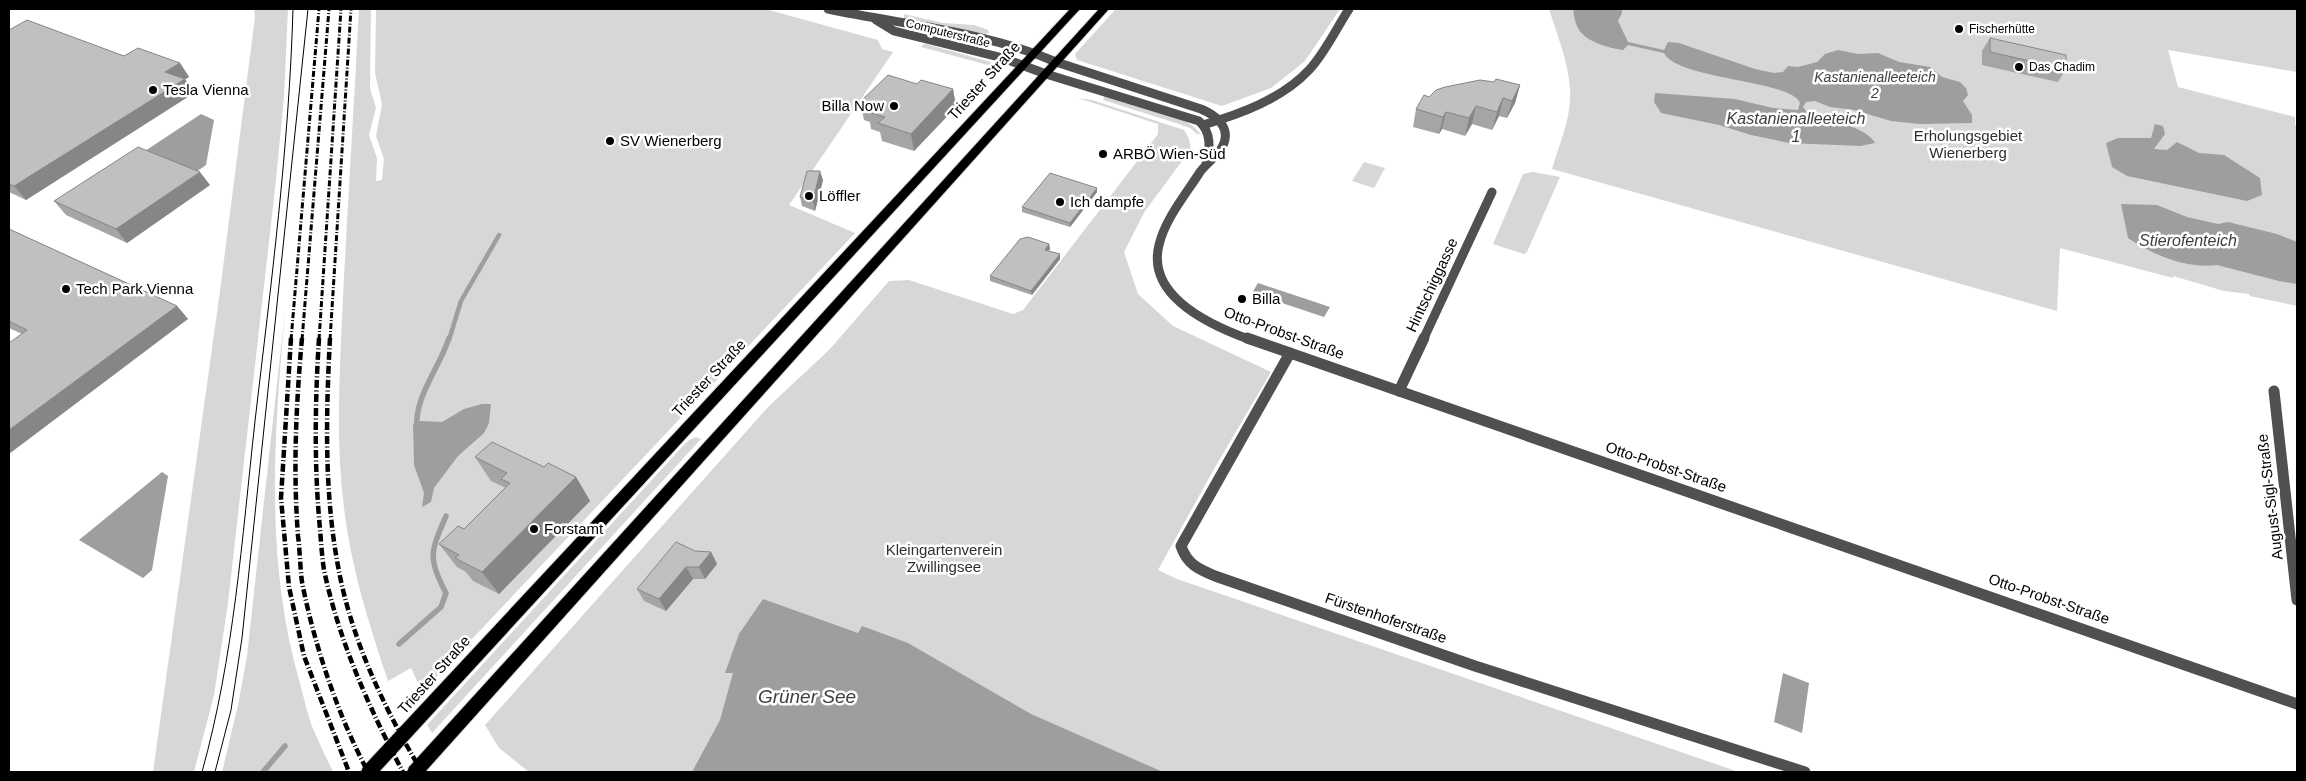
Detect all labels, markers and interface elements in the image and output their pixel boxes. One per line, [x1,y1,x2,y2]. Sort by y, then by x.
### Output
street label: Computerstraße [904,16,992,50]
place label: Fischerhütte [1969,22,2035,36]
marker: Fischerhütte [1953,23,1965,35]
street label: Triester Straße [944,38,1023,123]
place label: Das Chadim [2029,60,2095,74]
marker: Das Chadim [2013,61,2025,73]
water label: Kastanienalleeteich 2 [1814,69,1936,101]
place label: Tesla Vienna [163,81,249,98]
marker: Tesla Vienna [147,84,159,96]
place label: Billa Now [821,97,884,114]
marker: Billa Now [888,100,900,112]
water label: Kastanienalleeteich 1 [1727,110,1865,145]
park label: Erholungsgebiet Wienerberg [1914,127,2023,161]
place label: SV Wienerberg [620,132,722,149]
marker: SV Wienerberg [604,135,616,147]
place label: ARBÖ Wien-Süd [1113,145,1226,162]
marker: ARBÖ Wien-Süd [1097,148,1109,160]
place label: Löffler [819,187,860,204]
marker: Löffler [803,190,815,202]
place label: Ich dampfe [1070,193,1144,210]
marker: Ich dampfe [1054,196,1066,208]
water label: Stierofenteich [2139,232,2237,249]
street label: Hintschiggasse [1402,235,1461,334]
place label: Tech Park Vienna [76,280,194,297]
marker: Tech Park Vienna [60,283,72,295]
place label: Billa [1252,290,1281,307]
marker: Billa [1236,293,1248,305]
street label: Otto-Probst-Straße [1222,303,1347,362]
street label: Triester Straße [668,335,749,420]
street label: August-Sigl-Straße [2253,433,2286,561]
street label: Otto-Probst-Straße [1603,438,1729,495]
place label: Forstamt [544,520,604,537]
marker: Forstamt [528,523,540,535]
park label: Kleingartenverein Zwillingsee [886,541,1002,575]
street label: Otto-Probst-Straße [1986,570,2112,627]
street label: Fürstenhoferstraße [1323,589,1449,646]
street label: Triester Straße [394,632,473,717]
water label: Grüner See [758,686,856,707]

